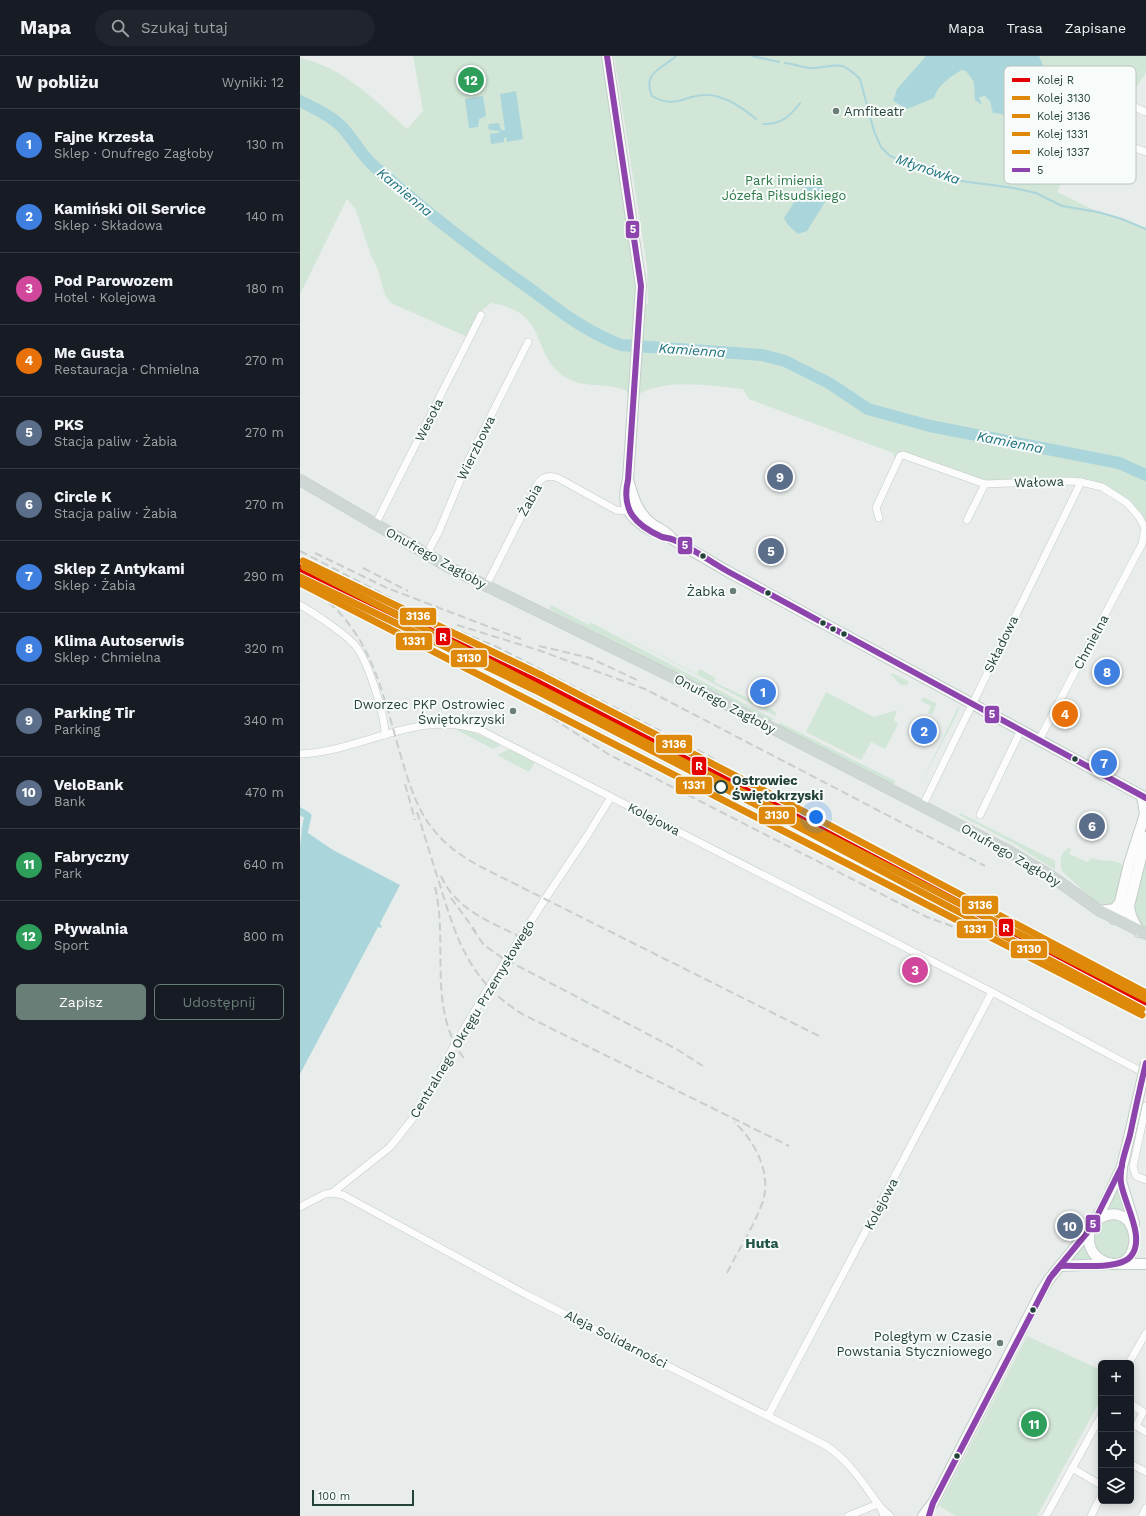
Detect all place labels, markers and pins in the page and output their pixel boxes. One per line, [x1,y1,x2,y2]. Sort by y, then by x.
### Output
pin: 12 [458,65,484,95]
place label: Amfiteatr [844,104,904,119]
marker: Amfiteatr [831,106,841,116]
pin: 9 [767,462,793,492]
pin: 5 [758,536,784,566]
unlabelled marker [698,551,708,561]
place label: Żabka [687,584,726,599]
marker: Żabka [728,586,738,596]
unlabelled marker [763,588,773,598]
unlabelled marker [818,618,828,628]
unlabelled marker [828,624,838,634]
unlabelled marker [839,629,849,639]
pin: 8 [1094,657,1120,687]
pin: 1 [750,677,776,707]
place label: Dworzec PKP Ostrowiec Świętokrzyski [354,697,505,727]
pin: 4 [1052,699,1078,729]
marker: Dworzec PKP Ostrowiec Świętokrzyski [508,706,518,716]
pin: 2 [911,716,937,746]
pin: 7 [1091,748,1117,778]
unlabelled marker [1070,754,1080,764]
place label: Ostrowiec Świętokrzyski [732,773,823,803]
marker: Ostrowiec Świętokrzyski [714,780,728,794]
pin: 6 [1079,811,1105,841]
pin: 3 [902,955,928,985]
pin: 10 [1057,1211,1083,1241]
unlabelled marker [1028,1305,1038,1315]
place label: Poległym w Czasie Powstania Styczniowego [837,1329,992,1359]
marker: Poległym w Czasie Powstania Styczniowego [995,1338,1005,1348]
pin: 11 [1021,1409,1047,1439]
unlabelled marker [952,1451,962,1461]

